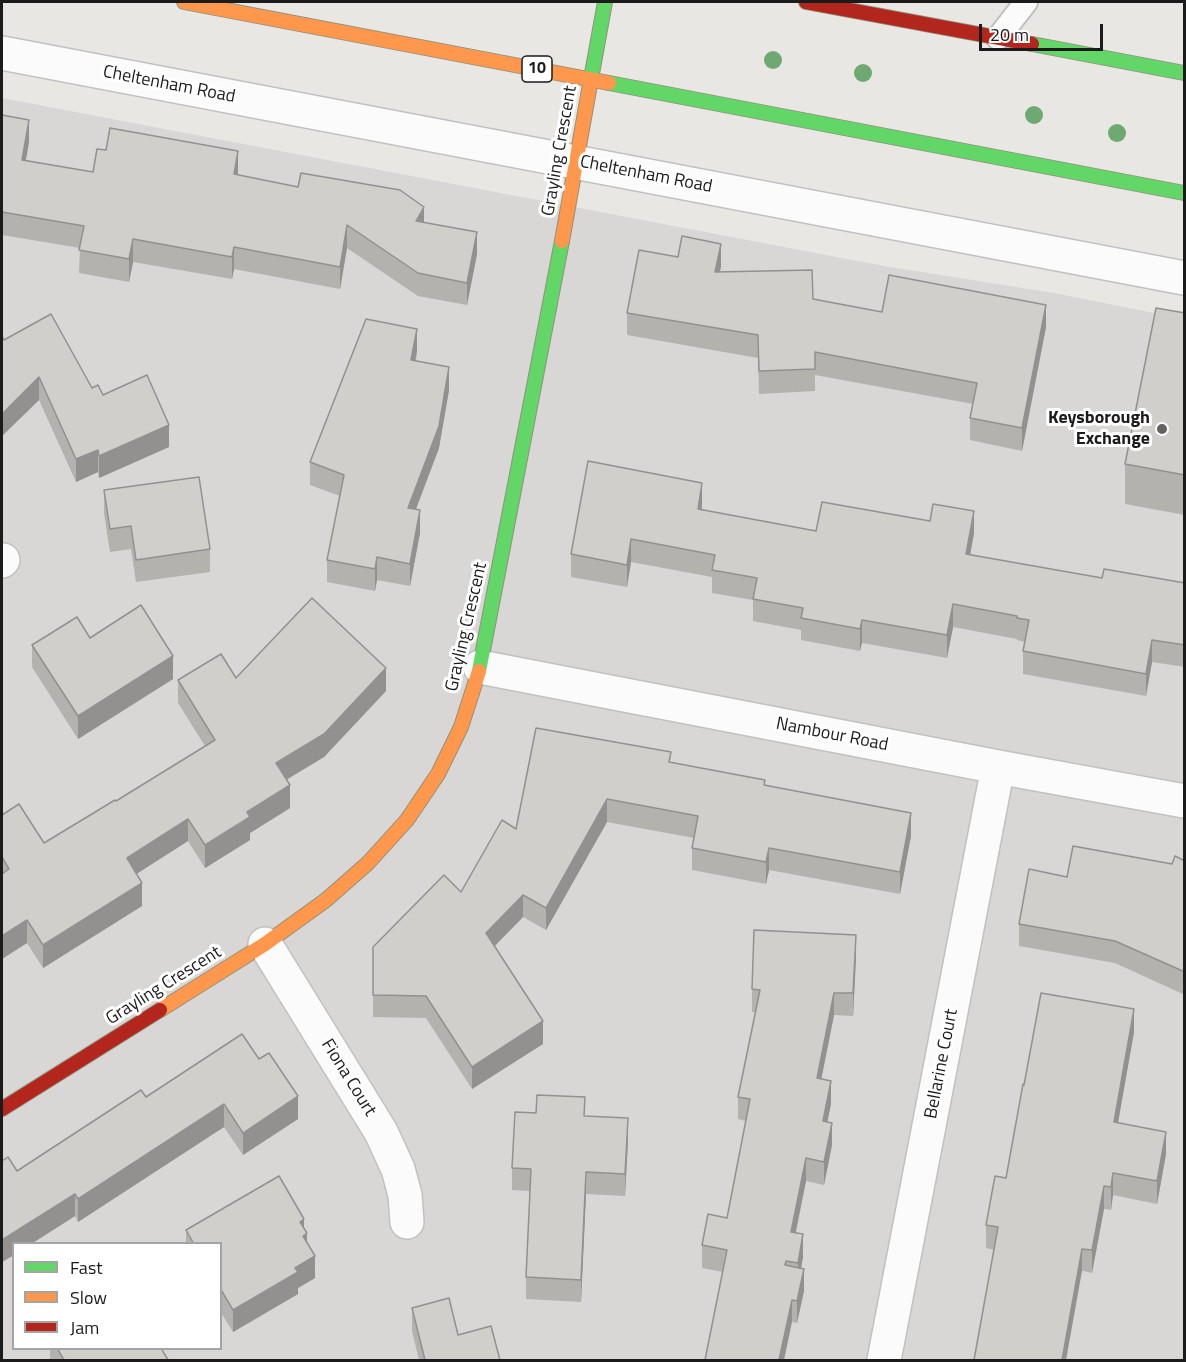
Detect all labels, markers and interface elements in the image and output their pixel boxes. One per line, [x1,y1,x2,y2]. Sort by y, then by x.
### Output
scale bar [982,12,1106,50]
text: 20 m [990,21,1029,48]
road number: 10 [522,56,552,82]
street label: Cheltenham Road [101,62,237,108]
street label: Grayling Crescent [538,84,582,218]
street label: Cheltenham Road [578,152,714,198]
place label: Keysborough Exchange [1048,408,1150,450]
marker: Keysborough Exchange [1155,422,1169,436]
street label: Grayling Crescent [442,560,492,694]
street label: Nambour Road [774,714,890,756]
street label: Grayling Crescent [102,942,226,1030]
street label: Bellarine Court [921,1007,963,1121]
street label: Fiona Court [316,1035,380,1121]
legend [12,1242,222,1350]
text: Fast [70,1254,103,1281]
text: Slow [70,1284,107,1311]
text: Jam [70,1314,99,1341]

